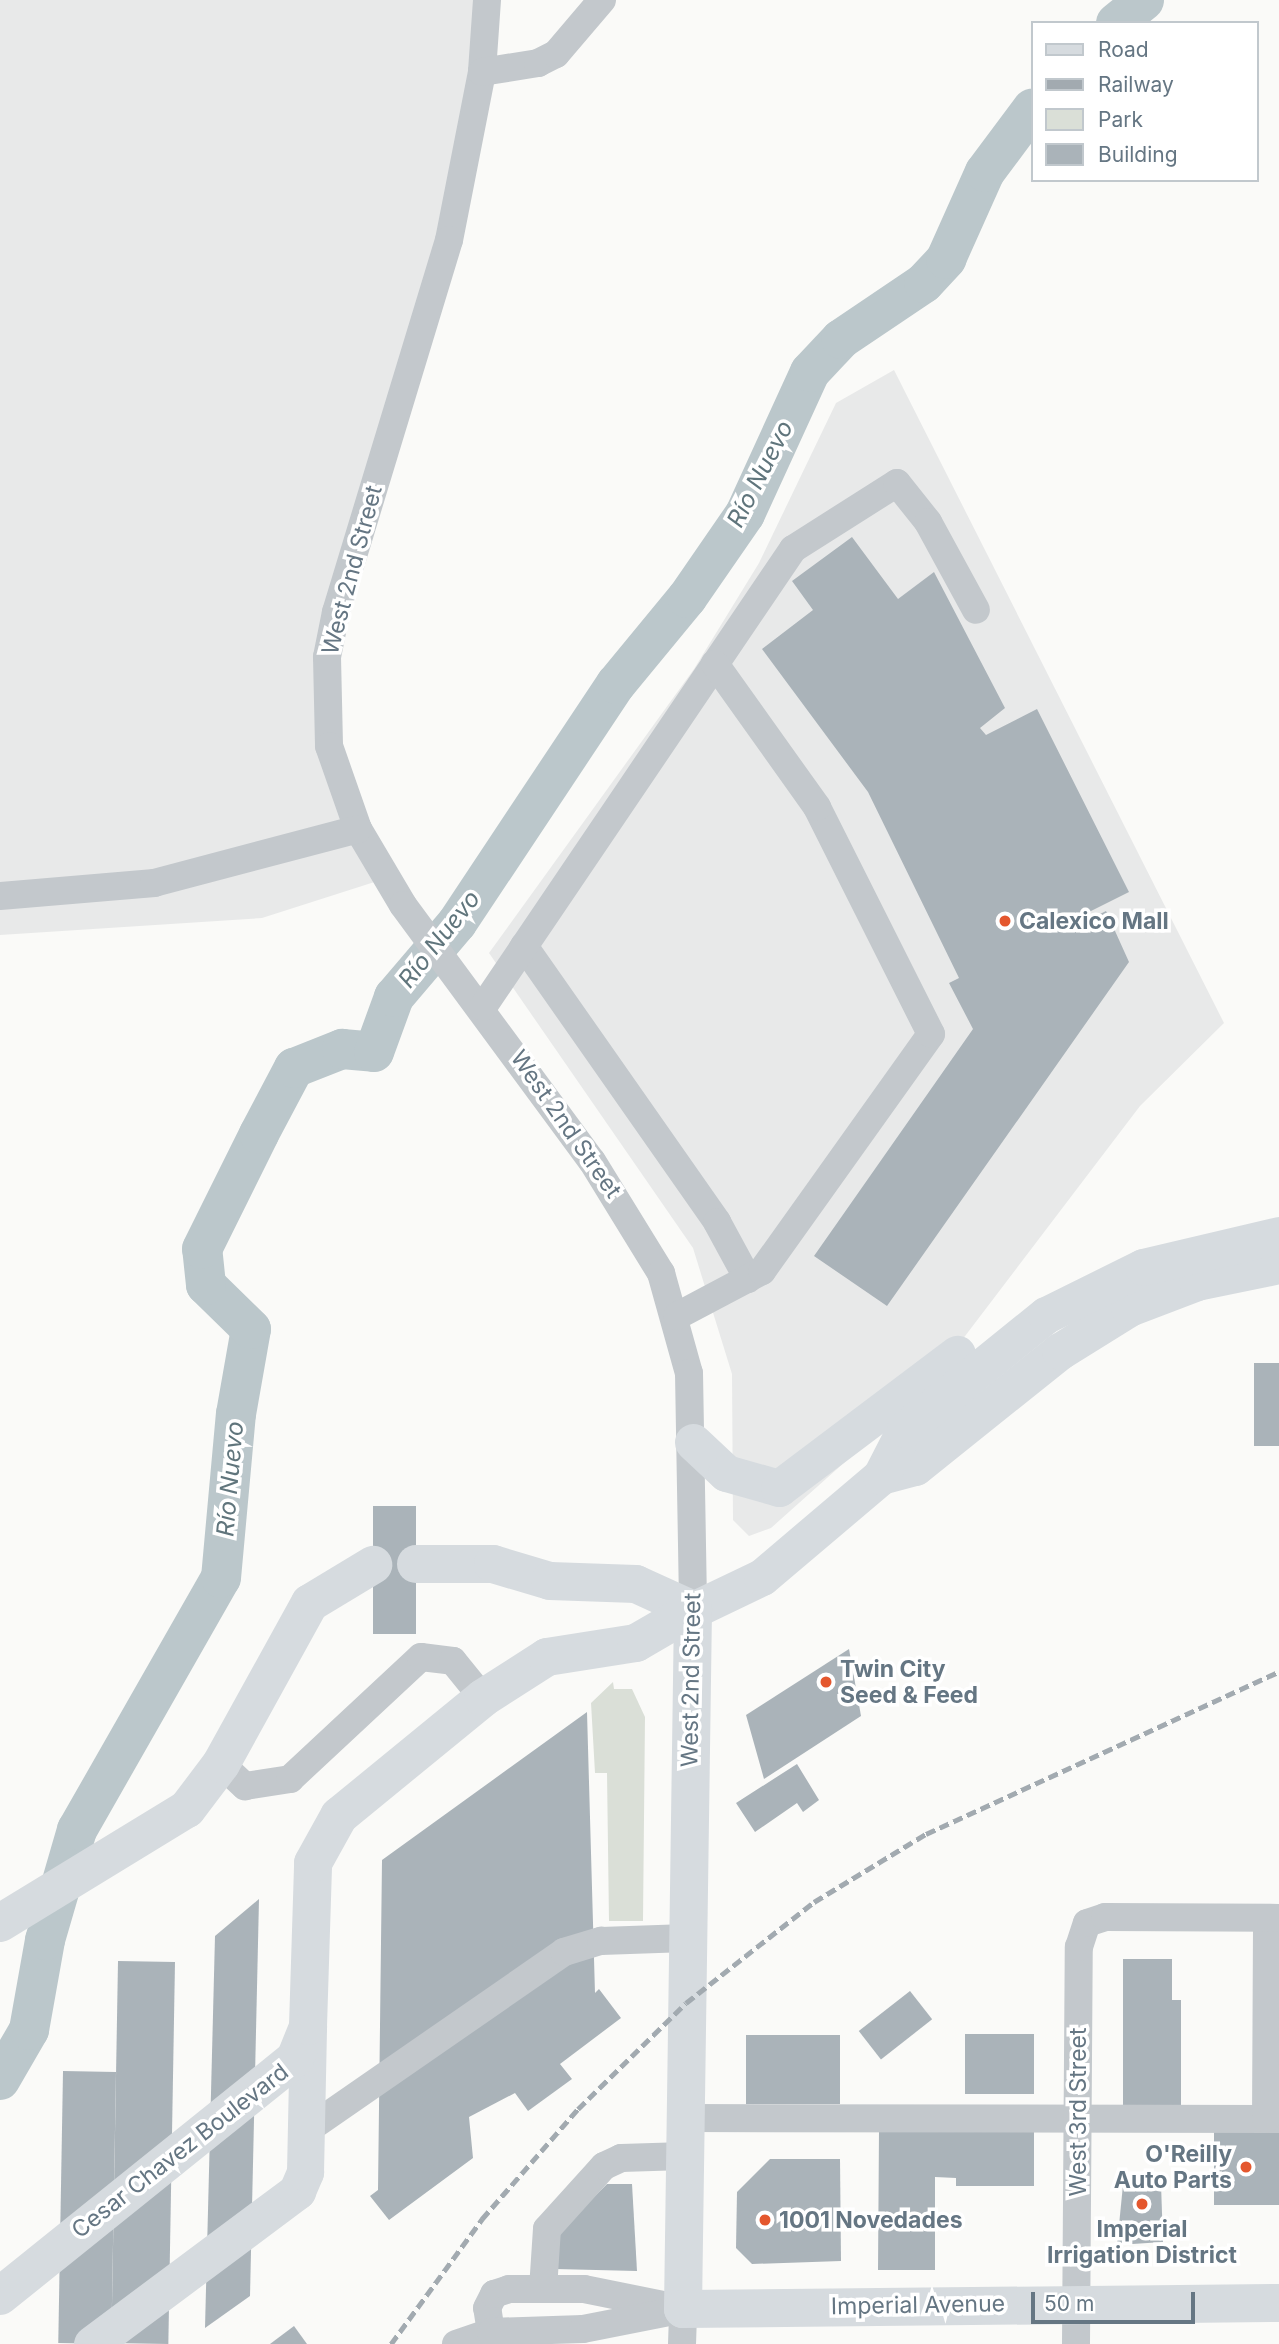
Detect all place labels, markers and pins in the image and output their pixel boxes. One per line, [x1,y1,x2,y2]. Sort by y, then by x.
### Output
place label: Calexico Mall [1019,907,1169,935]
marker: Calexico Mall [997,913,1013,929]
place label: Twin City Seed & Feed [840,1655,978,1709]
marker: Twin City Seed & Feed [818,1674,834,1690]
place label: O'Reilly Auto Parts [1114,2140,1232,2194]
marker: O'Reilly Auto Parts [1238,2159,1254,2175]
marker: Imperial Irrigation District [1134,2196,1150,2212]
place label: 1001 Novedades [779,2206,963,2234]
marker: 1001 Novedades [757,2212,773,2228]
place label: Imperial Irrigation District [1047,2215,1237,2269]

